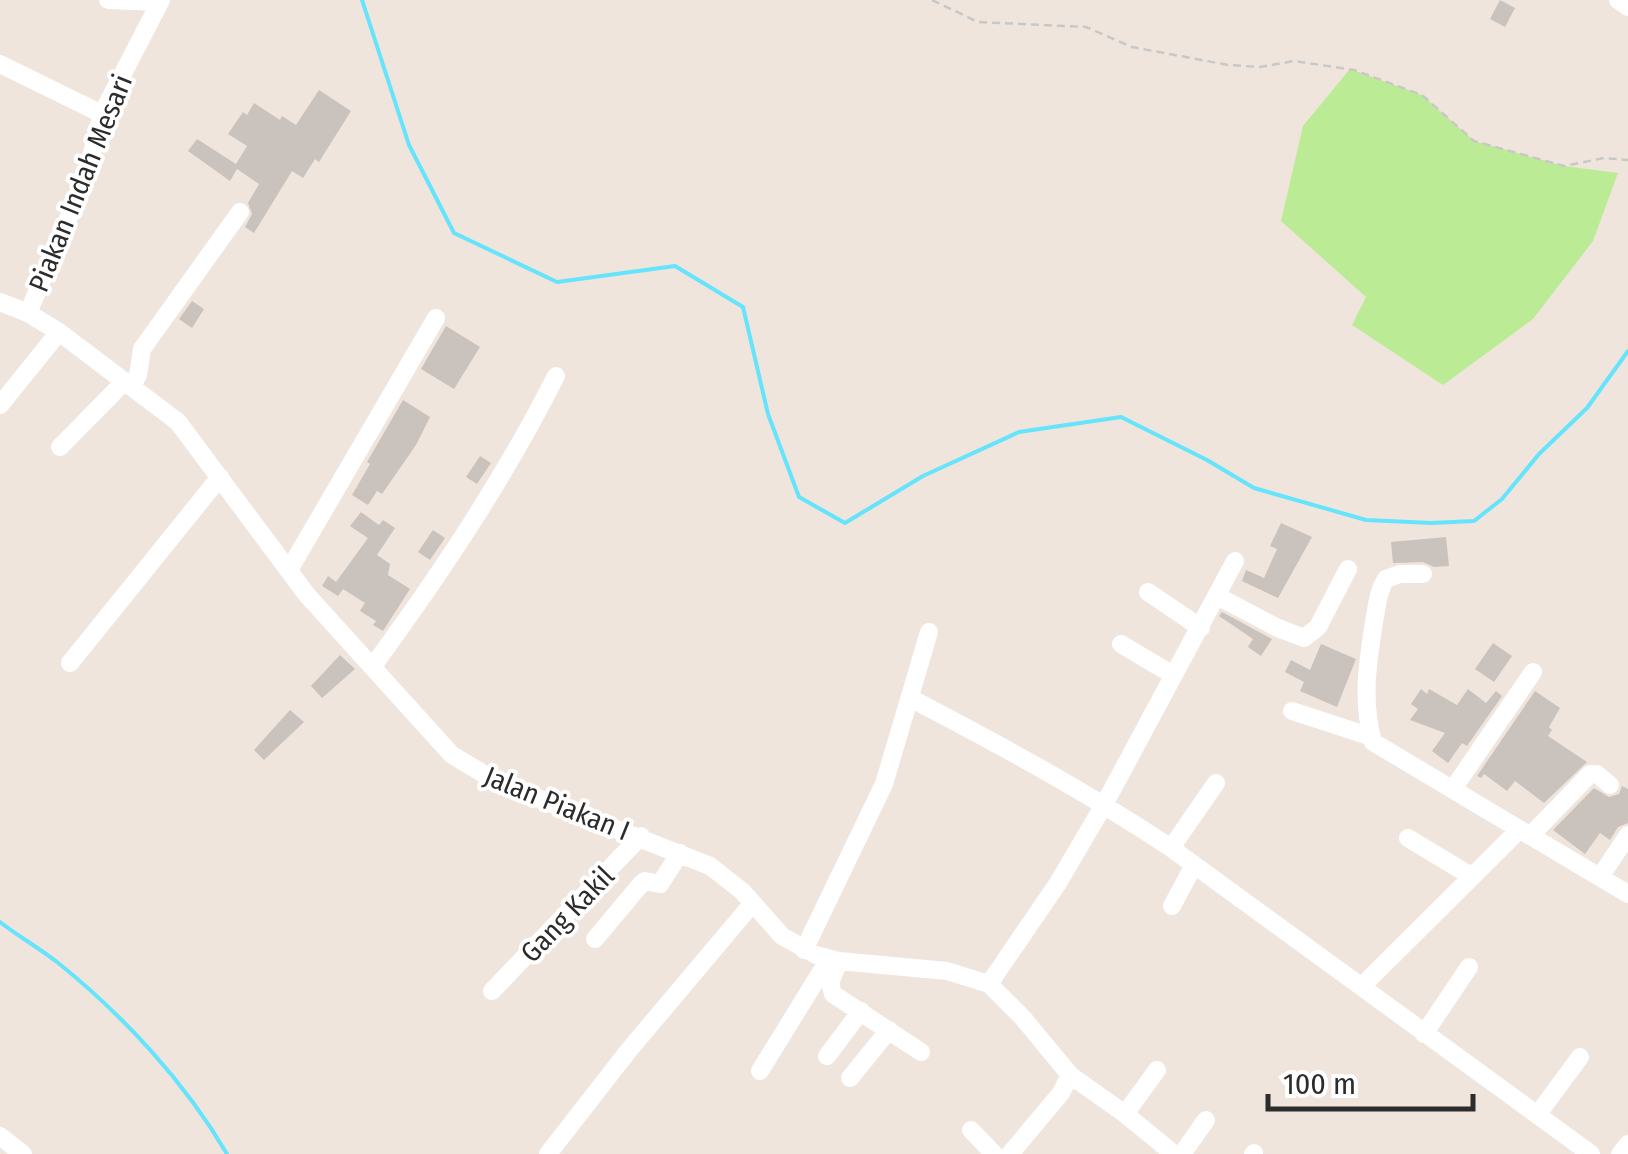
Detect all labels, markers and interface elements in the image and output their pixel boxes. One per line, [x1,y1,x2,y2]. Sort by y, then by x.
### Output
street label: Piakan Indah Mesari [22,70,139,297]
street label: Jalan Piakan I [479,759,634,848]
street label: Gang Kakil [514,860,621,969]
scale bar [1268,1049,1473,1111]
text: 100 m [1283,1066,1356,1102]

